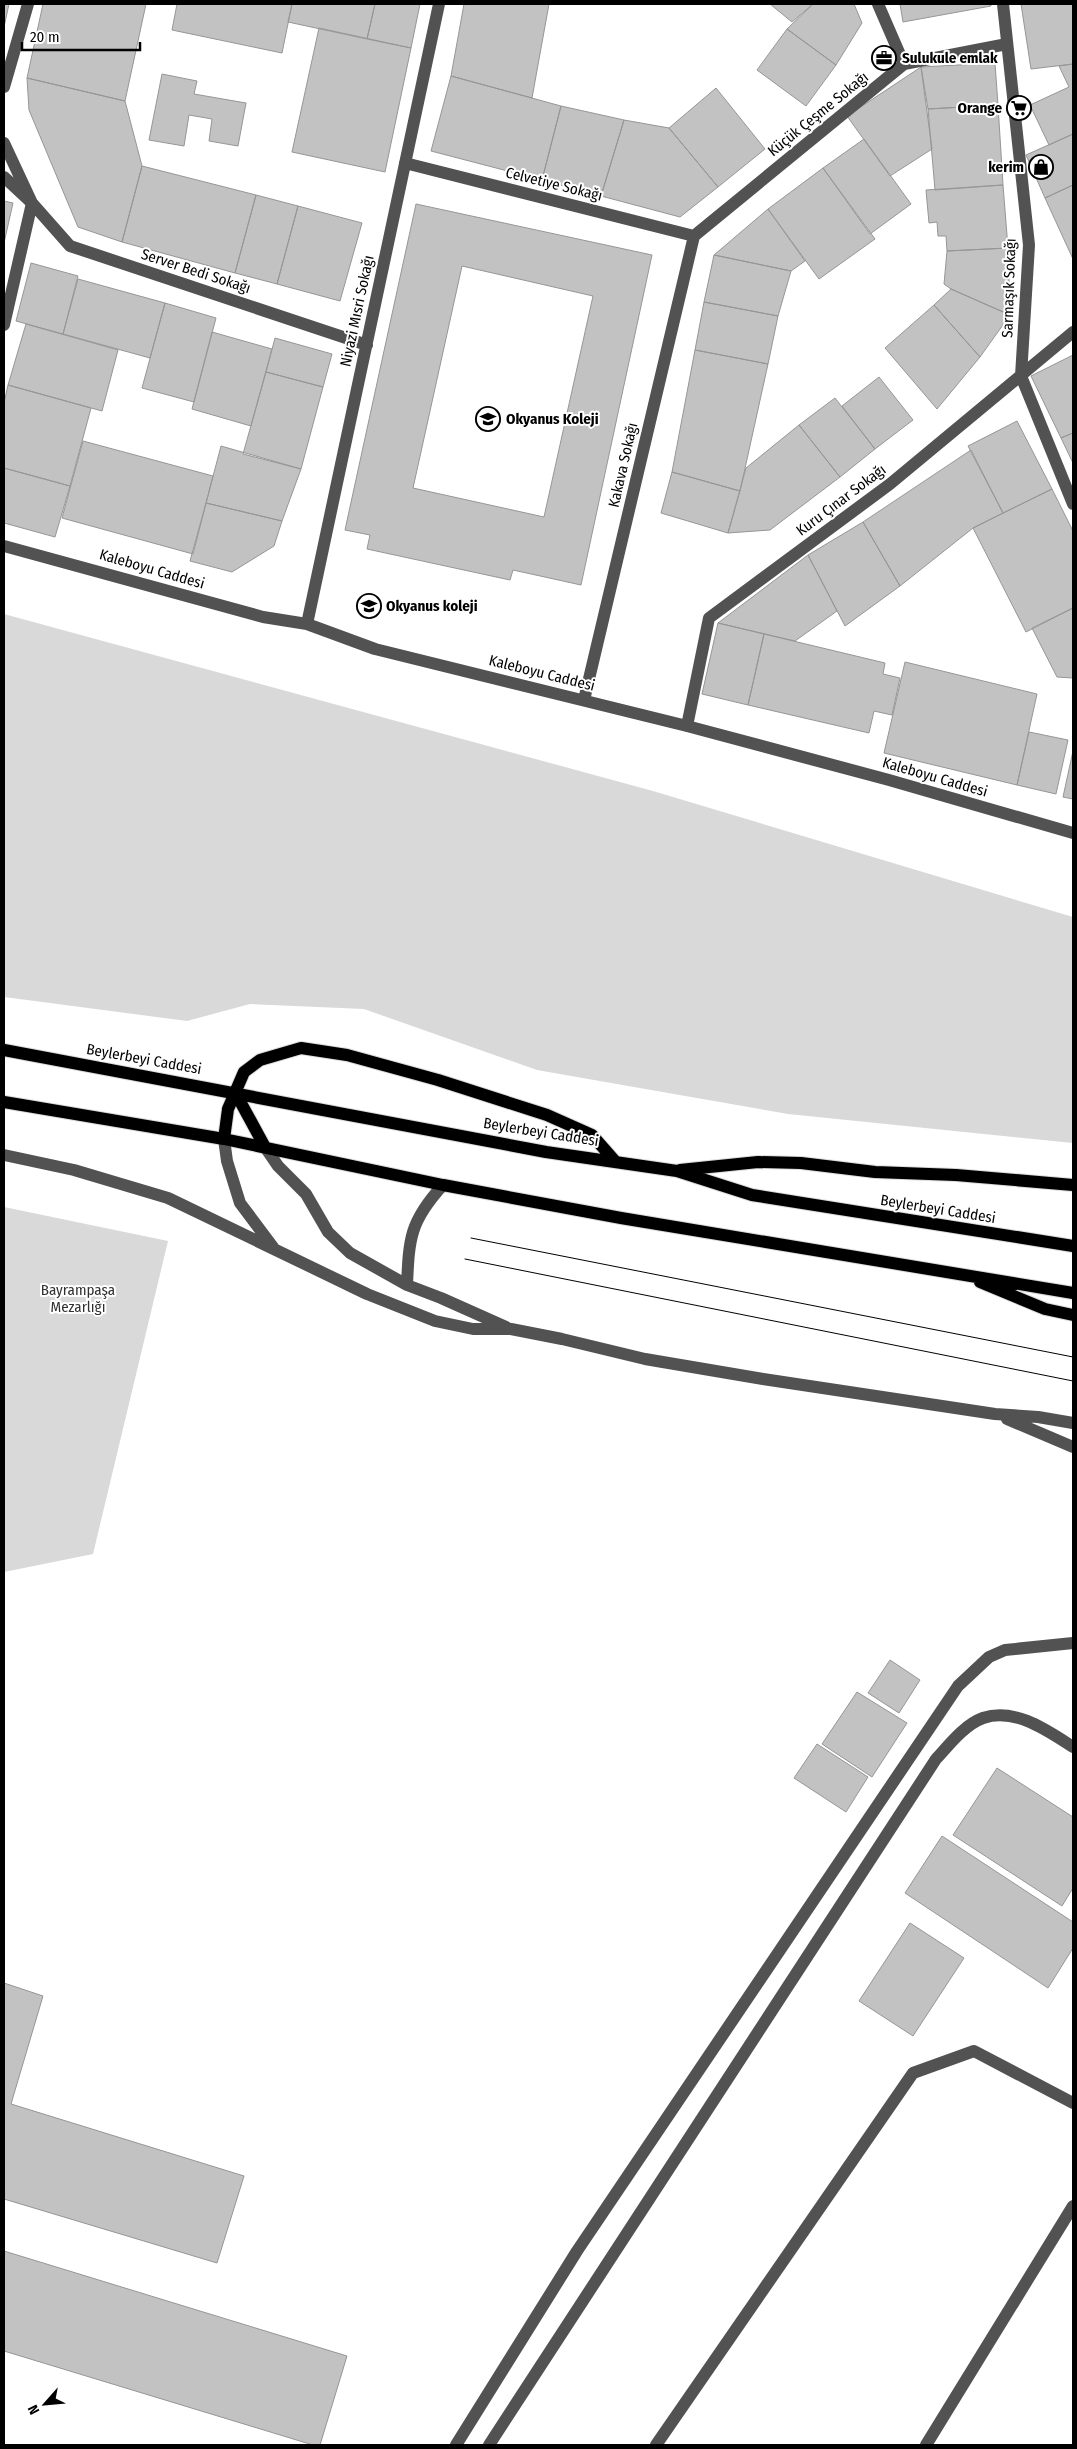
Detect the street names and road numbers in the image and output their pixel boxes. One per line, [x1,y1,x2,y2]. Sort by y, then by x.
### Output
street label: Küçük Çeşme Sokağı [764,68,872,160]
street label: Celvetiye Sokağı [504,163,604,205]
street label: Sarmaşık Sokağı [998,238,1020,338]
street label: Server Bedi Sokağı [139,245,253,297]
street label: Niyazi Mısri Sokağı [336,254,378,368]
street label: Kakava Sokağı [604,421,642,509]
street label: Kuru Çınar Sokağı [793,460,889,540]
street label: Kaleboyu Caddesi [97,545,207,593]
street label: Kaleboyu Caddesi [487,651,597,695]
street label: Kaleboyu Caddesi [880,753,990,801]
street label: Beylerbeyi Caddesi [85,1040,203,1078]
street label: Beylerbeyi Caddesi [482,1114,600,1150]
street label: Beylerbeyi Caddesi [879,1191,997,1227]

